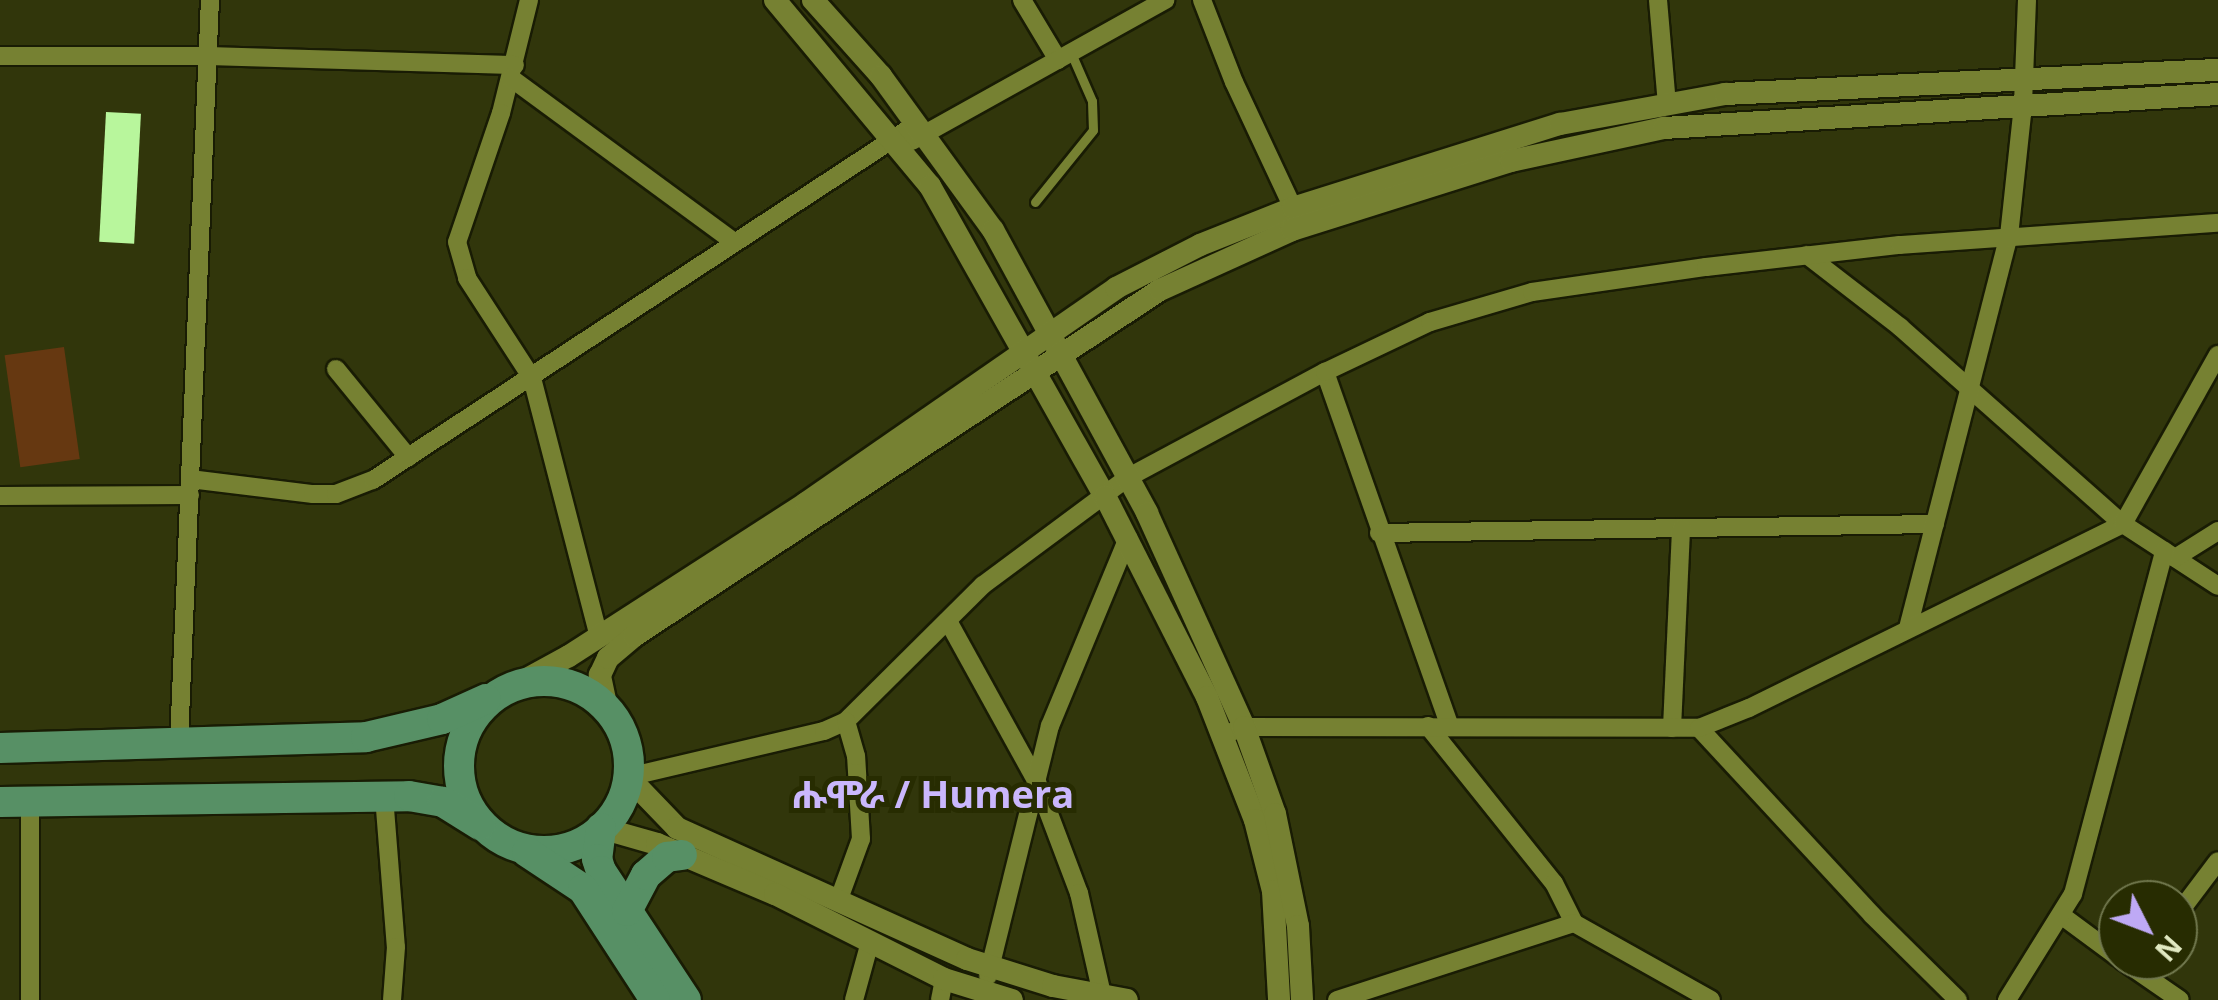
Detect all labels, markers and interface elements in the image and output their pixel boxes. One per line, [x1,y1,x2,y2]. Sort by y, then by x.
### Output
district label: ሑሞራ / Humera [792,771,1074,817]
north arrow [2098,880,2198,980]
text: N [2147,928,2191,970]

